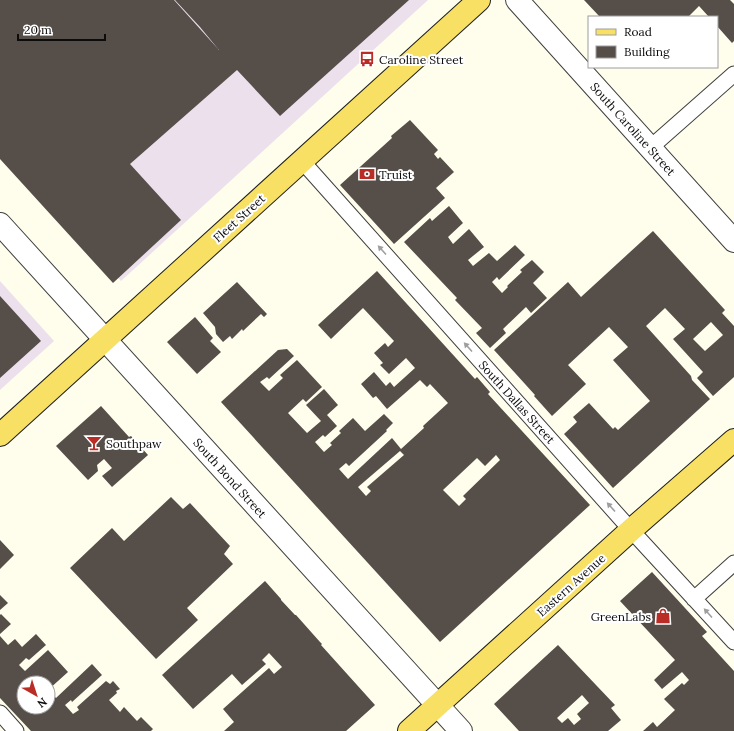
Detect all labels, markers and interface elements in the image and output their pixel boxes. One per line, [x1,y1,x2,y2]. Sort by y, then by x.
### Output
scale bar [18,16,105,42]
legend [588,16,718,68]
text: 20 m [24,22,52,37]
text: Road [624,24,652,39]
text: Building [624,44,670,59]
bus stop icon: Caroline Street [358,50,376,68]
place label: Caroline Street [379,52,464,67]
street label: South Caroline Street [587,79,679,179]
bank icon: Truist [358,165,376,183]
place label: Truist [379,167,413,182]
street label: Fleet Street [210,191,268,245]
one-way arrow [377,245,386,255]
one-way arrow [464,342,473,352]
street label: South Dallas Street [476,357,558,447]
bar icon: Southpaw [85,434,103,452]
street label: South Bond Street [190,435,270,521]
place label: Southpaw [106,436,162,451]
one-way arrow [606,502,615,512]
street label: Eastern Avenue [534,550,609,620]
shop icon: GreenLabs [654,607,672,625]
one-way arrow [703,608,712,618]
place label: GreenLabs [591,609,651,624]
north arrow [16,675,56,715]
text: N [34,695,50,711]

